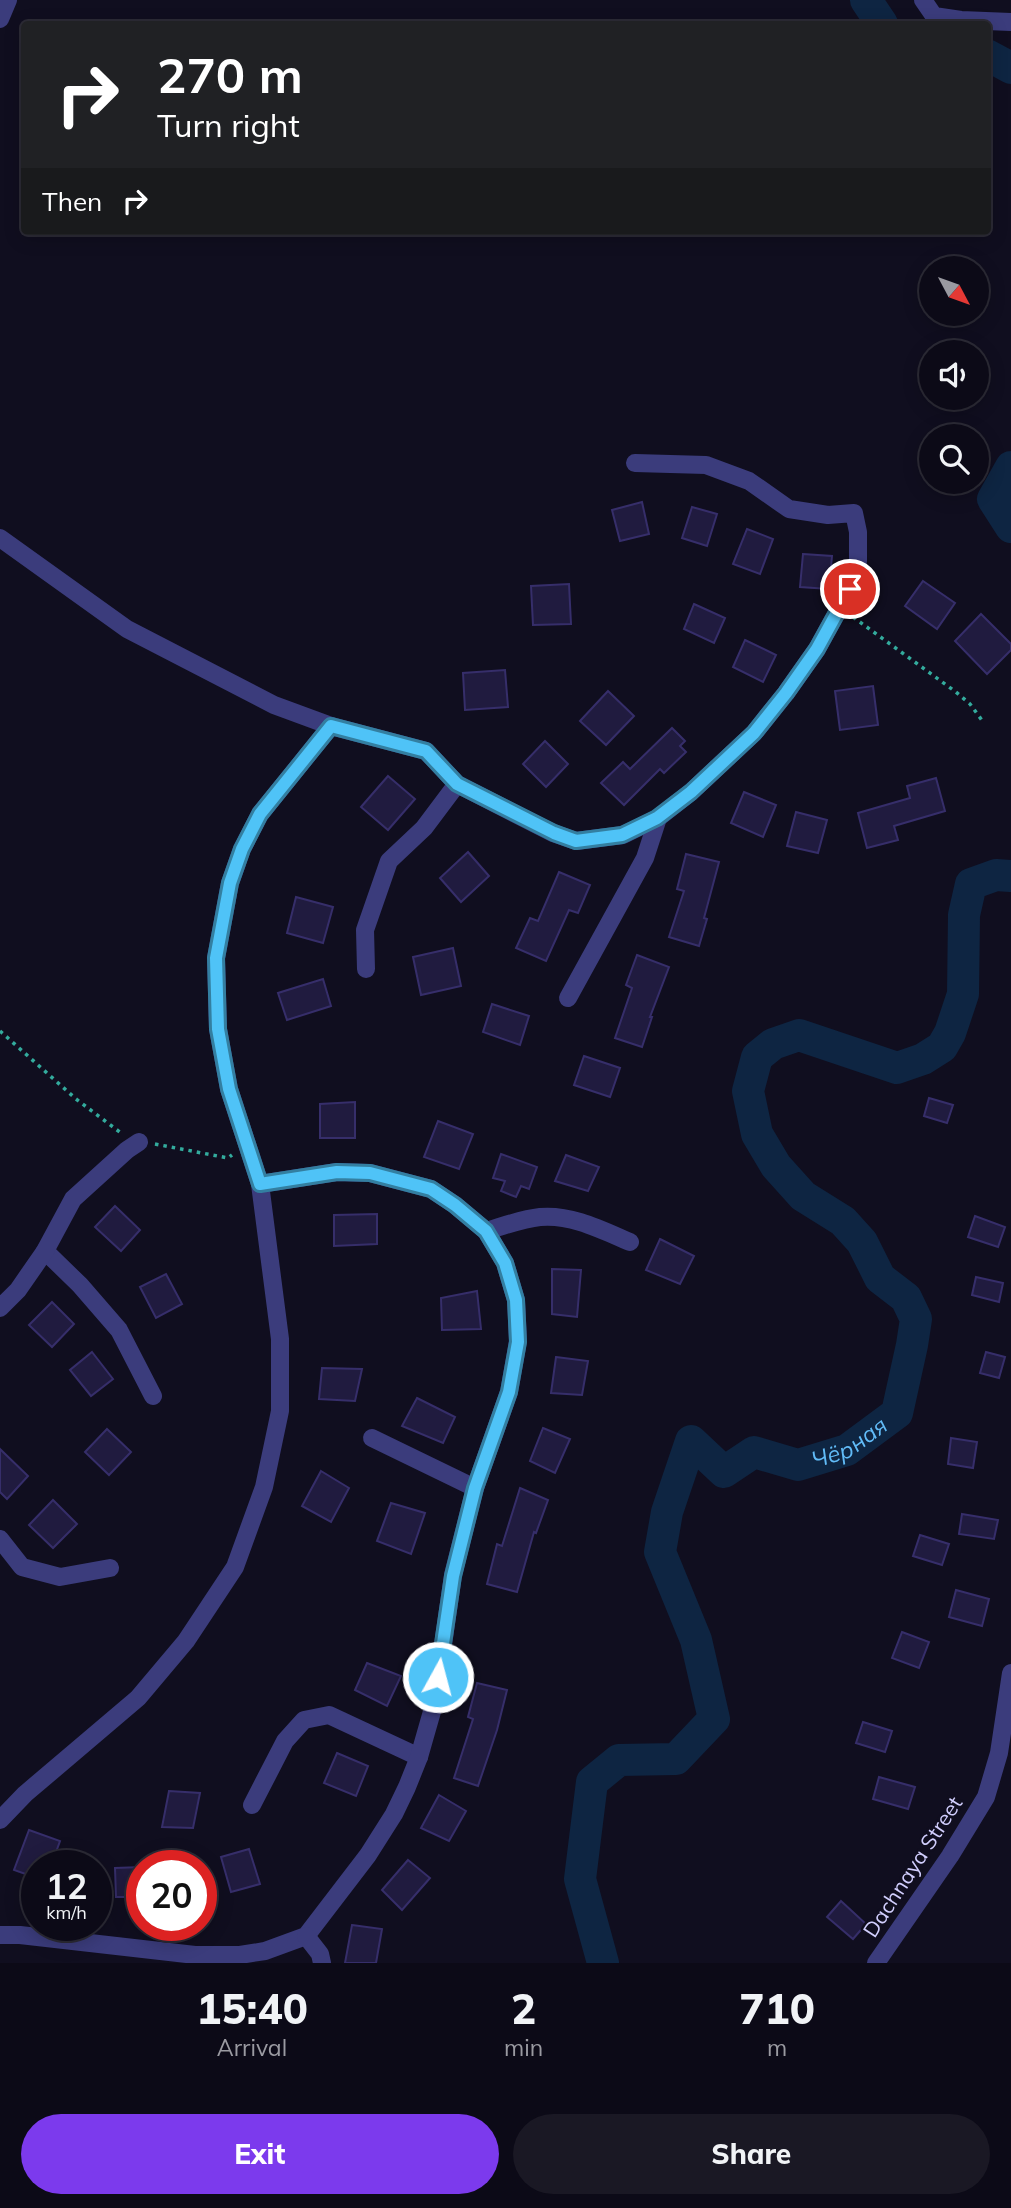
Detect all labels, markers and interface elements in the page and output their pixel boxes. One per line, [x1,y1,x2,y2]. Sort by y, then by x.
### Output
text: 270 m [157,44,303,105]
icon: right [42,49,133,140]
text: Turn right [157,105,300,145]
icon: right [116,182,154,220]
text: Then [42,185,102,218]
north arrow [919,256,989,326]
map controls [919,256,989,494]
button: sound [919,340,989,410]
button: search [919,424,989,494]
pin [820,559,880,619]
icon: arrive [831,570,869,608]
water label: Чёрная [808,1410,893,1474]
position arrow [401,1640,475,1714]
street label: Dachnaya Street [857,1791,967,1942]
speed limit sign: 20 [126,1850,217,1941]
text: 12 [45,1864,88,1908]
text: km/h [46,1901,87,1924]
text: 15:40 [196,1982,308,2035]
text: 2 [511,1982,536,2035]
text: 710 [739,1982,815,2035]
text: Arrival [217,2033,287,2062]
text: min [504,2033,543,2062]
text: m [767,2033,787,2062]
button: Exit [21,2114,499,2194]
button: Share [513,2114,990,2194]

